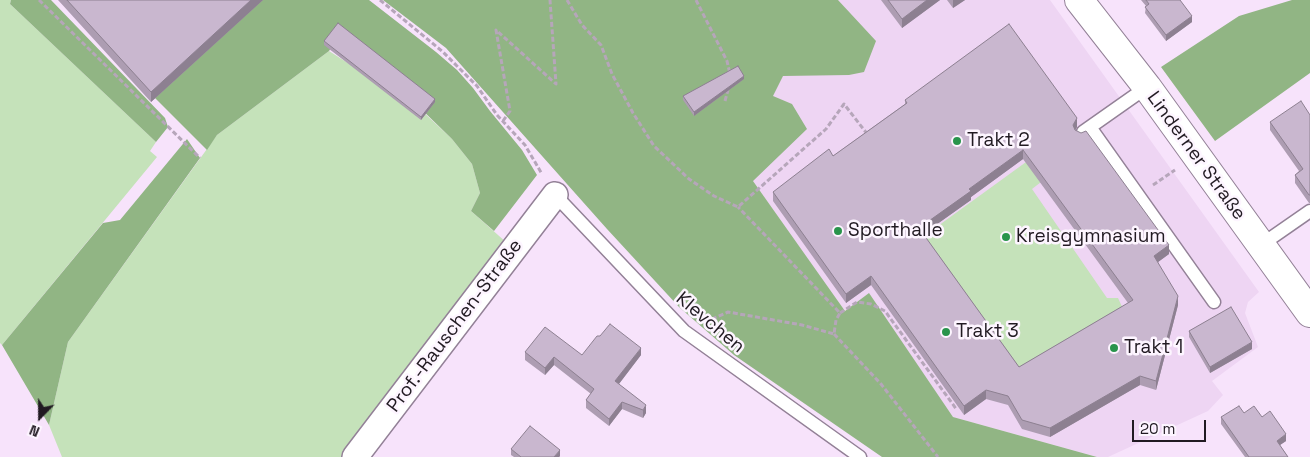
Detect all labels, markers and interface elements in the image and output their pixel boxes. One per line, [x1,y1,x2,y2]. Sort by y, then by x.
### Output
street label: Linderner Straße [1142,87,1250,225]
place label: Trakt 2 [967,130,1030,152]
marker: Trakt 2 [951,135,963,147]
place label: Sporthalle [848,220,943,242]
marker: Sporthalle [832,225,844,237]
place label: Kreisgymnasium [1016,226,1166,248]
marker: Kreisgymnasium [1000,231,1012,243]
street label: Prof.-Rauschen-Straße [383,235,527,417]
street label: Klevchen [671,288,749,358]
place label: Trakt 3 [956,321,1019,343]
marker: Trakt 3 [940,326,952,338]
place label: Trakt 1 [1124,337,1183,359]
marker: Trakt 1 [1108,342,1120,354]
north arrow [15,392,65,442]
scale bar [1135,410,1209,442]
text: 20 m [1140,419,1175,438]
text: N [27,421,42,441]

